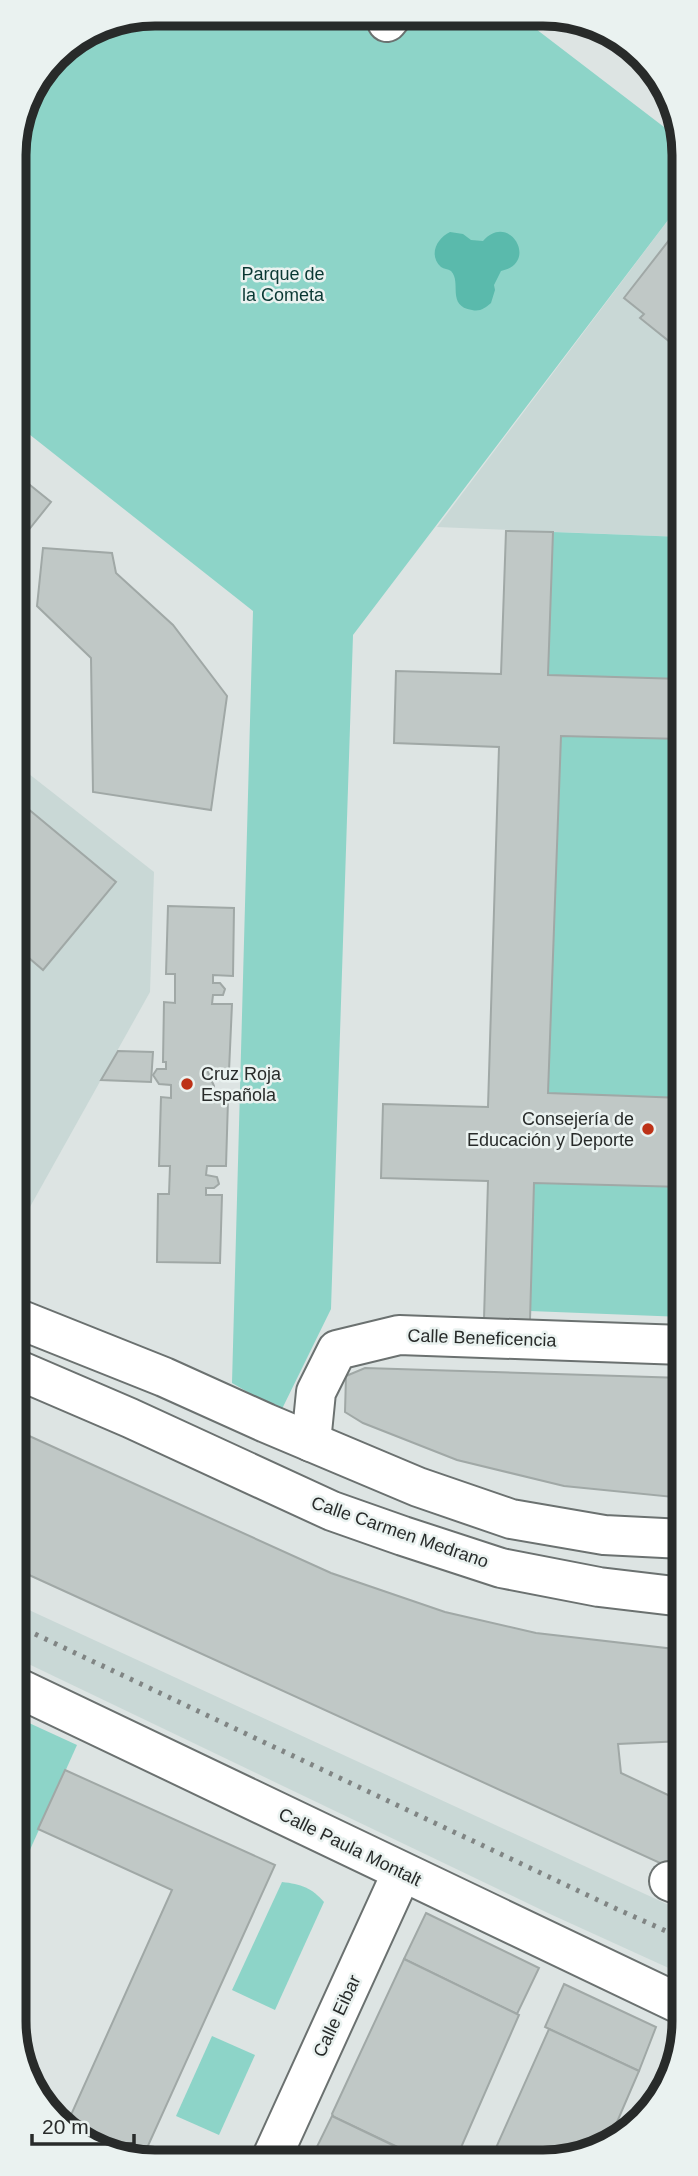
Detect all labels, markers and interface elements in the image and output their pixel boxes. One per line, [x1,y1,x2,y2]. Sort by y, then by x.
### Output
park label: Parque de la Cometa [241,264,325,305]
place label: Cruz Roja Española [201,1064,282,1105]
marker: Cruz Roja Española [179,1076,195,1092]
place label: Consejería de Educación y Deporte [467,1109,634,1150]
marker: Consejería de Educación y Deporte [640,1121,656,1137]
street label: Calle Beneficencia [407,1325,558,1351]
street label: Calle Carmen Medrano [309,1492,491,1572]
street label: Calle Paula Montalt [275,1804,425,1890]
street label: Calle Eibar [309,1972,365,2060]
scale bar [32,2102,133,2146]
text: 20 m [42,2115,89,2138]

